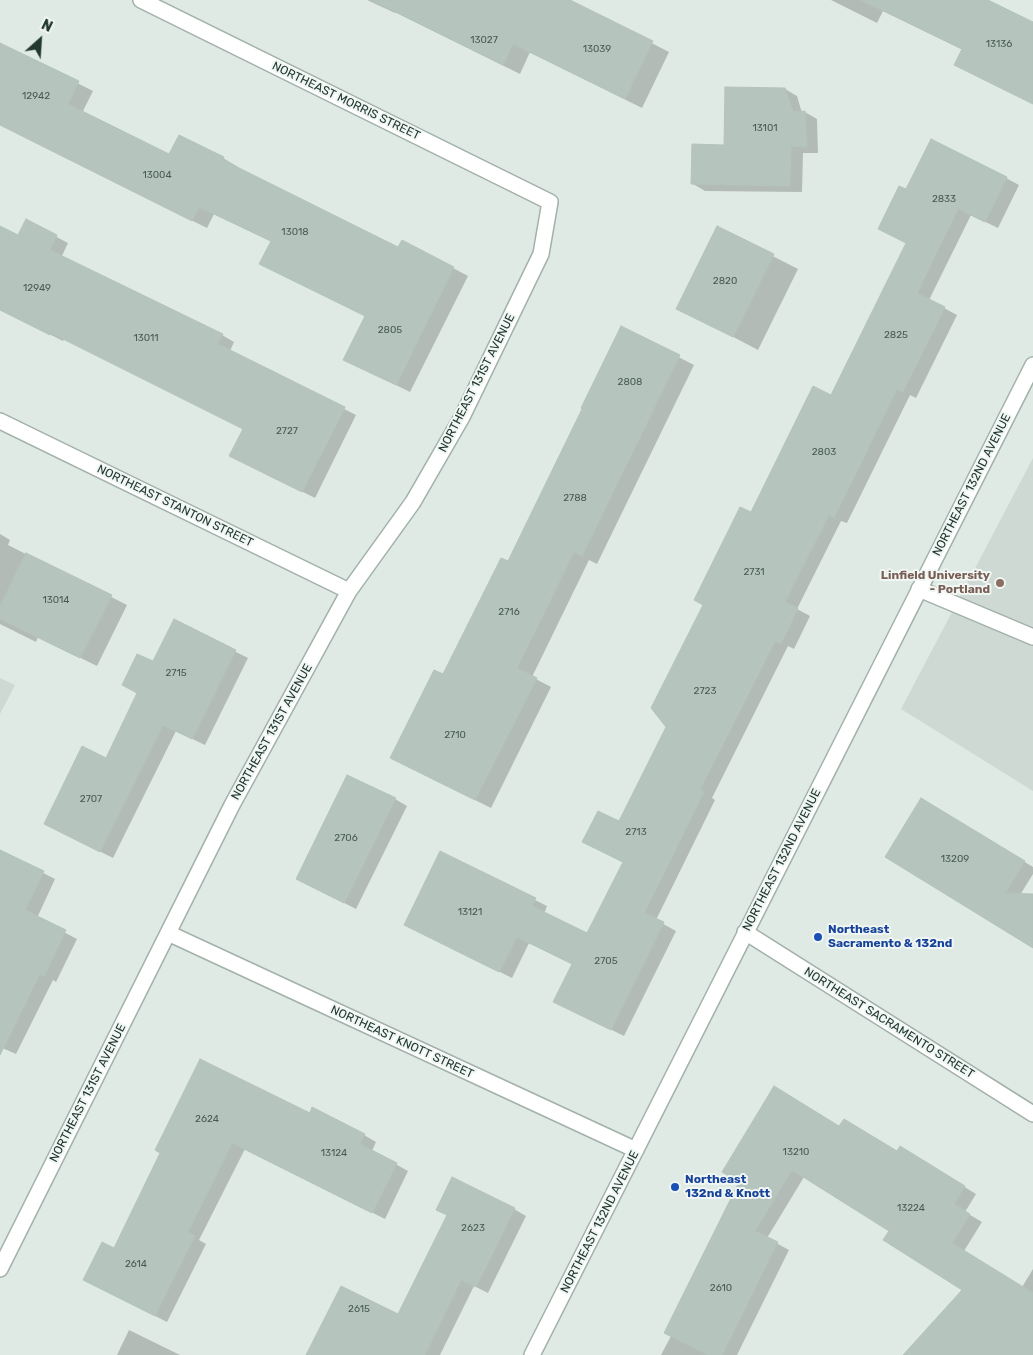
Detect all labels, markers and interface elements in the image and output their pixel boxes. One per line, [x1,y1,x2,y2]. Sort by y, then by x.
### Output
north arrow [15,15,65,65]
text: N [39,16,55,36]
house number: 13027 [470,34,498,46]
house number: 13136 [986,38,1012,50]
house number: 13039 [583,43,611,55]
street label: NORTHEAST MORRIS STREET [270,59,422,143]
house number: 12942 [22,90,50,102]
house number: 13101 [752,122,778,134]
house number: 13004 [142,169,172,181]
house number: 2833 [932,193,956,205]
house number: 13018 [281,226,309,238]
house number: 2820 [713,275,737,287]
house number: 12949 [23,282,51,294]
street label: NORTHEAST 131ST AVENUE [436,311,518,455]
house number: 2805 [378,324,402,336]
house number: 2825 [884,329,908,341]
house number: 13011 [133,332,159,344]
house number: 2808 [618,376,642,388]
street label: NORTHEAST 132ND AVENUE [930,411,1014,559]
house number: 2727 [276,425,298,437]
house number: 2803 [812,446,836,458]
street label: NORTHEAST STANTON STREET [95,462,255,550]
house number: 2788 [563,492,587,504]
house number: 2731 [743,566,765,578]
place label: Linfield University - Portland [881,569,990,597]
marker: Linfield University - Portland [994,577,1006,589]
house number: 13014 [42,594,70,606]
house number: 2716 [498,606,520,618]
street label: NORTHEAST 131ST AVENUE [229,661,315,803]
house number: 2715 [165,667,187,679]
house number: 2723 [694,685,716,697]
house number: 2710 [444,729,466,741]
street label: NORTHEAST 132ND AVENUE [740,786,824,934]
house number: 2707 [80,793,102,805]
house number: 2713 [625,826,647,838]
house number: 2706 [334,832,358,844]
house number: 13209 [941,853,969,865]
house number: 13121 [458,906,482,918]
place label: Northeast Sacramento & 132nd [828,923,952,951]
marker: Northeast Sacramento & 132nd [812,931,824,943]
house number: 2705 [594,955,618,967]
street label: NORTHEAST SACRAMENTO STREET [801,964,977,1082]
street label: NORTHEAST KNOTT STREET [328,1002,476,1082]
street label: NORTHEAST 131ST AVENUE [47,1021,129,1165]
house number: 2624 [195,1113,219,1125]
house number: 13210 [783,1146,809,1158]
house number: 13124 [321,1147,347,1159]
street label: NORTHEAST 132ND AVENUE [558,1148,642,1296]
place label: Northeast 132nd & Knott [685,1173,770,1201]
marker: Northeast 132nd & Knott [669,1181,681,1193]
house number: 13224 [897,1202,925,1214]
house number: 2623 [461,1222,485,1234]
house number: 2614 [125,1258,147,1270]
house number: 2610 [710,1282,732,1294]
house number: 2615 [348,1303,370,1315]

